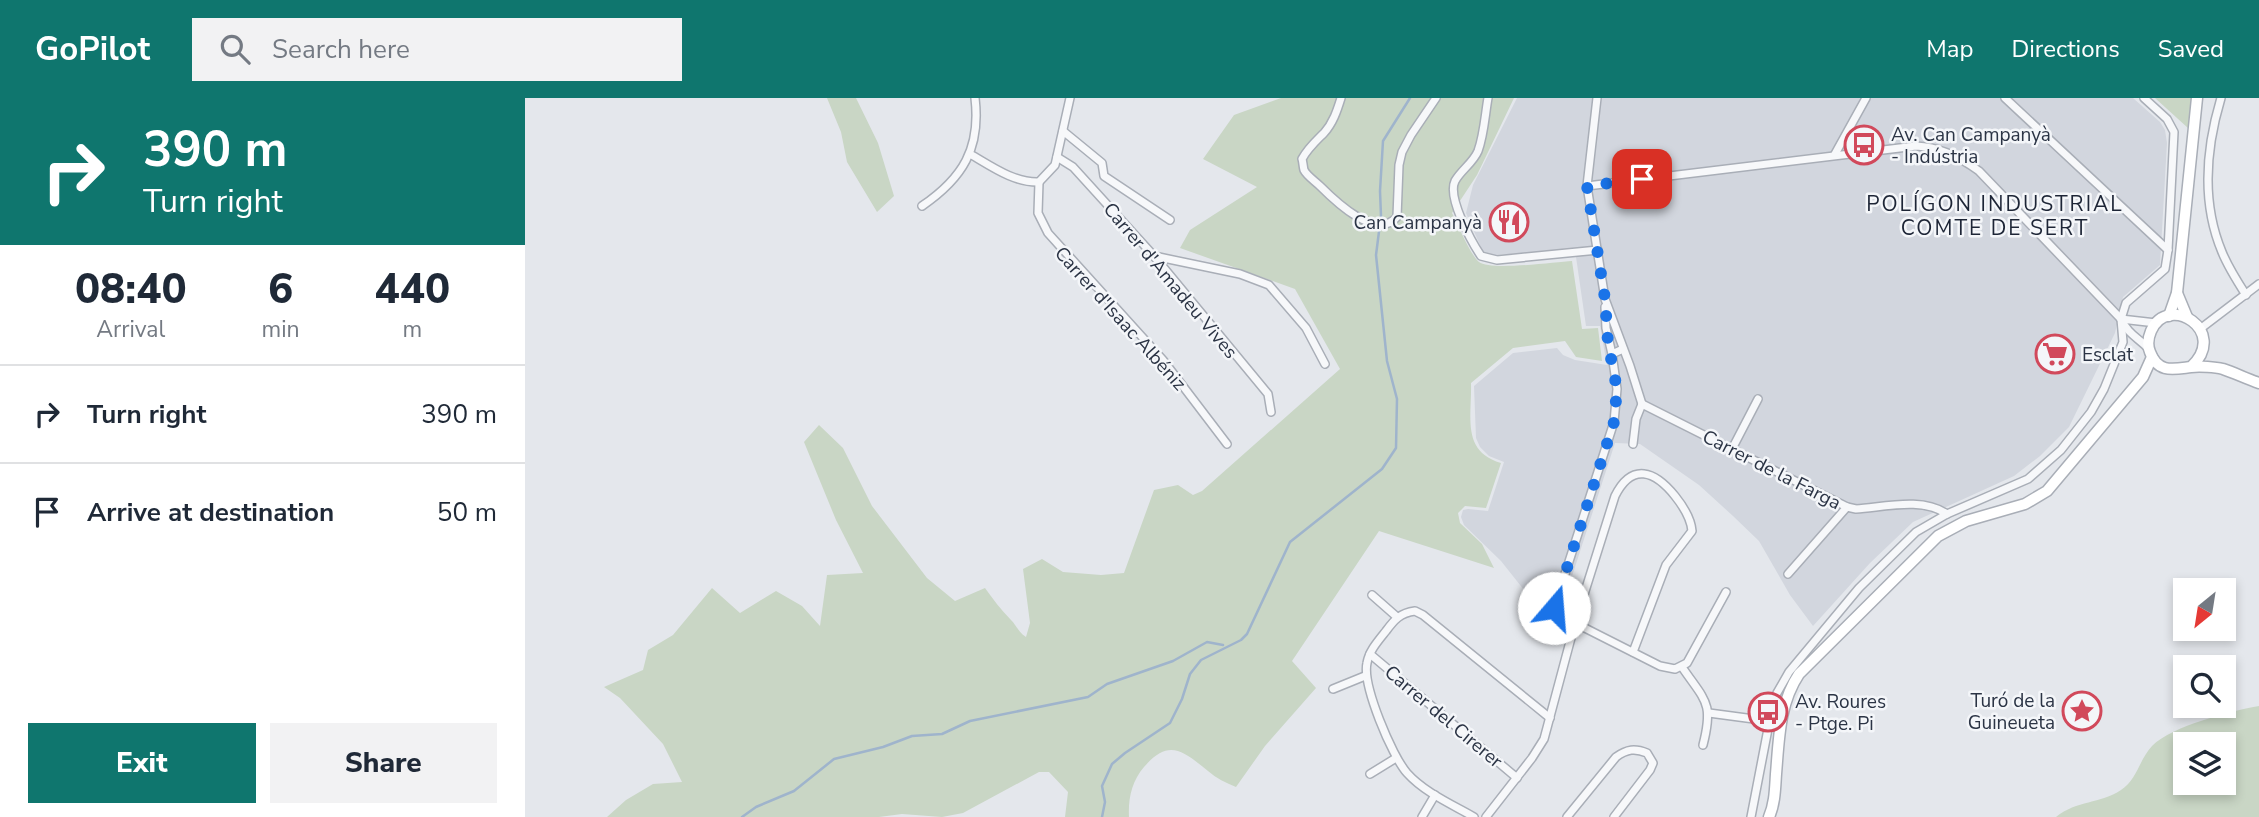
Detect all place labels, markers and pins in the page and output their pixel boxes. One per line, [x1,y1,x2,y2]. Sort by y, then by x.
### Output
place label: Av. Can Campanyà - Indústria [1891,122,2051,170]
bus stop icon: Av. Can Campanyà - Indústria [1843,124,1885,166]
pin [1612,149,1672,209]
restaurant icon: Can Campanyà [1488,201,1530,243]
place label: Can Campanyà [1353,210,1482,236]
supermarket icon: Esclat [2034,333,2076,375]
place label: Esclat [2082,342,2134,368]
place label: Turó de la Guineueta [1968,688,2055,736]
place label: Av. Roures - Ptge. Pi [1795,689,1886,737]
place icon: Turó de la Guineueta [2061,690,2103,732]
bus stop icon: Av. Roures - Ptge. Pi [1747,691,1789,733]

